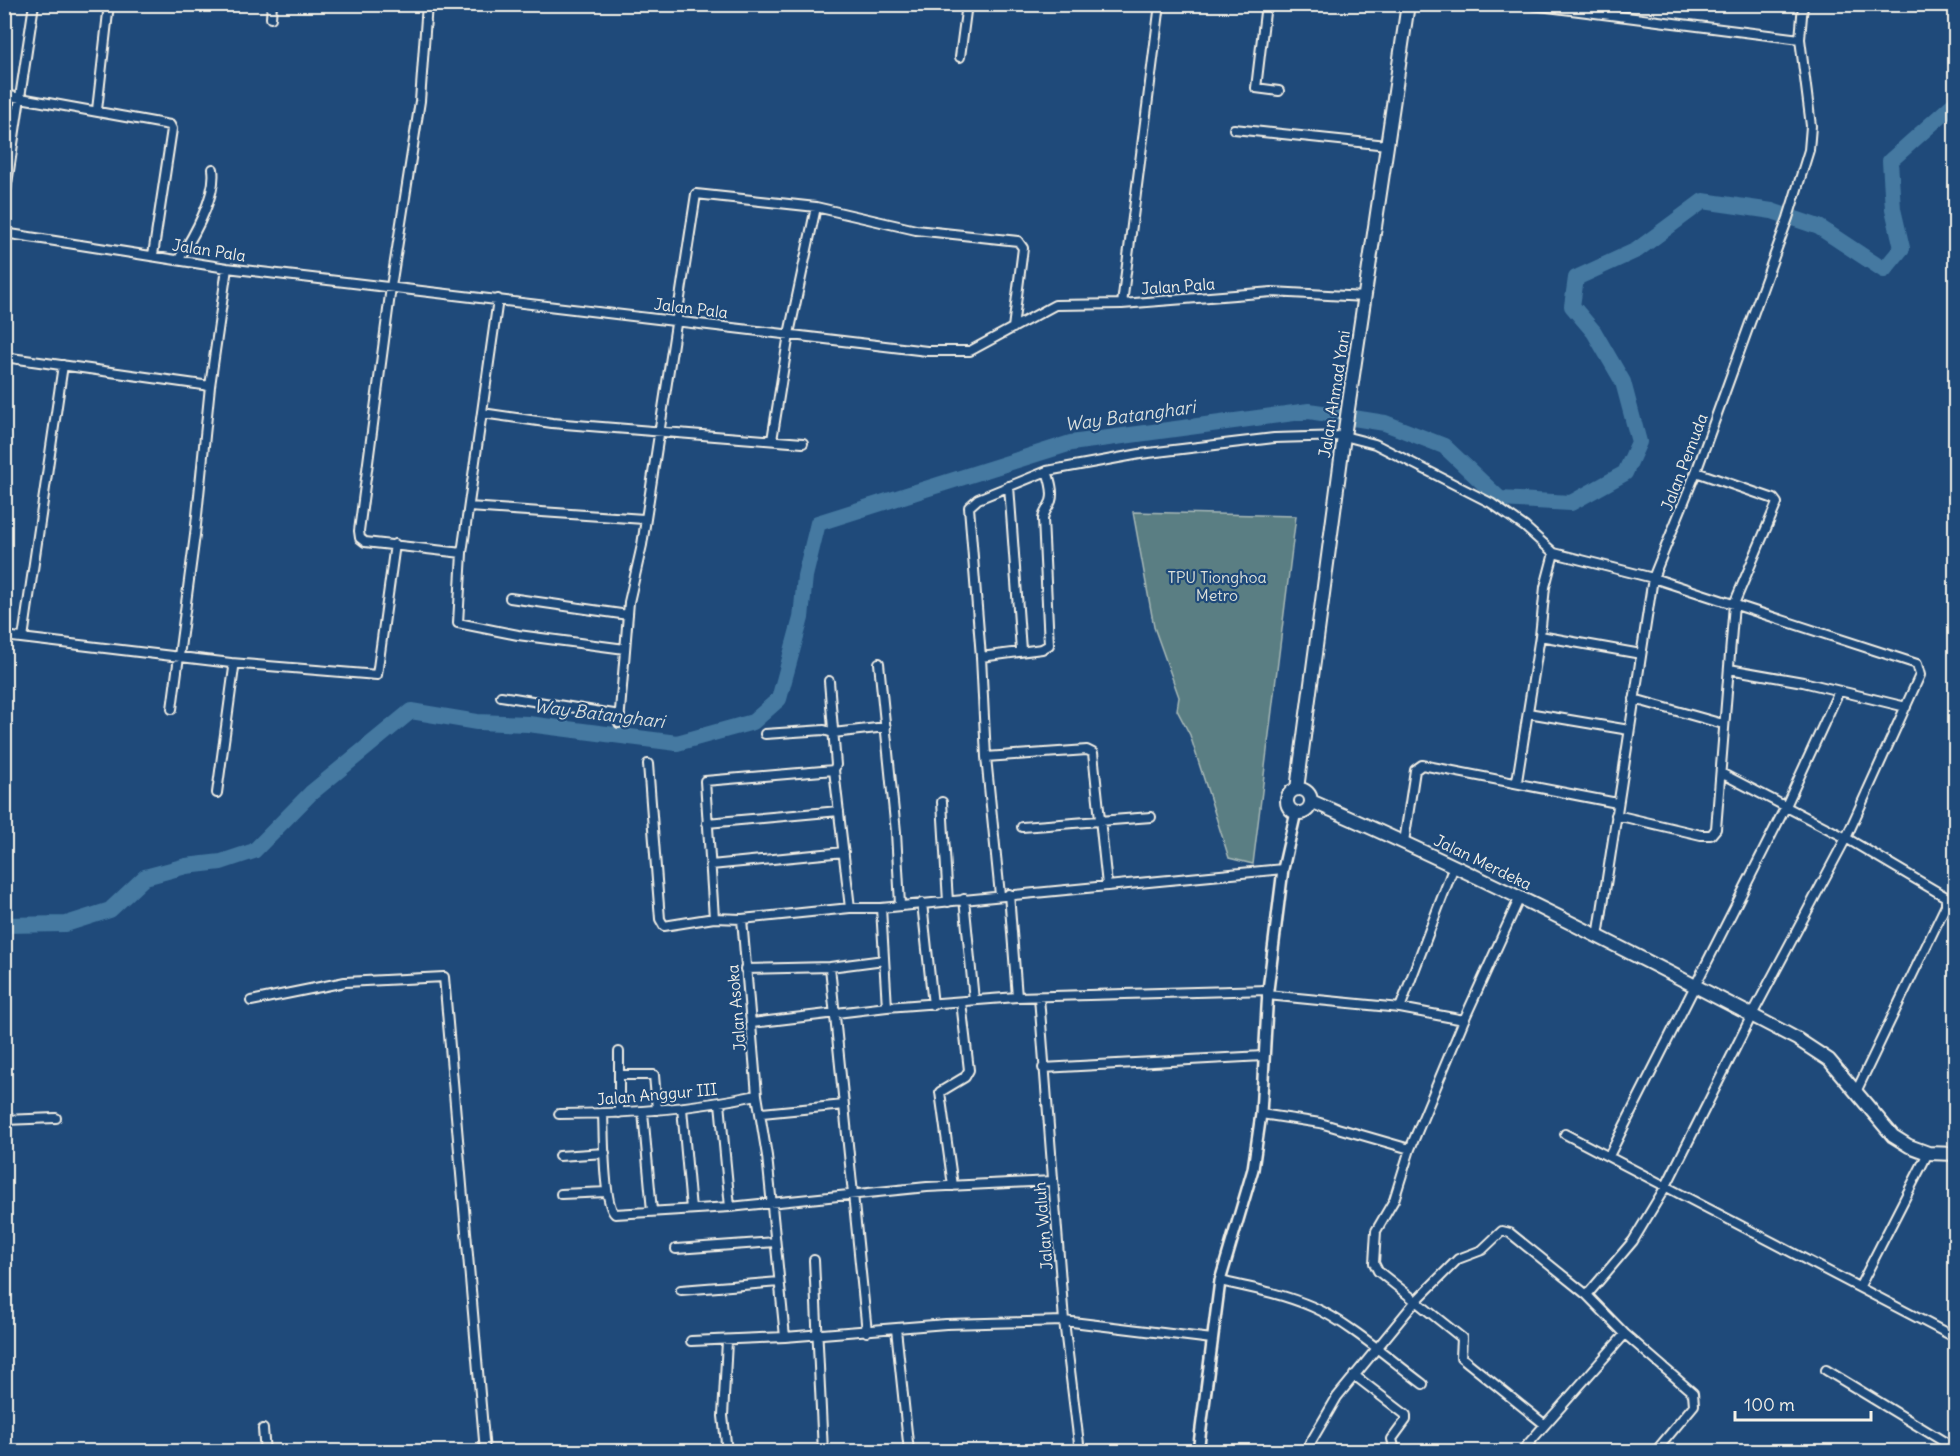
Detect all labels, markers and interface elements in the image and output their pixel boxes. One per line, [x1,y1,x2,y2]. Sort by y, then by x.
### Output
street label: Jalan Pala [171,234,247,266]
street label: Jalan Pala [1140,273,1216,299]
street label: Jalan Pala [653,294,729,322]
street label: Jalan Ahmad Yani [1314,329,1354,459]
water label: Way Batanghari [1063,395,1199,436]
street label: Jalan Pemuda [1656,411,1712,513]
park label: TPU Tionghoa Metro [1167,567,1267,605]
water label: Way Batanghari [532,694,668,733]
street label: Jalan Merdeka [1431,830,1535,894]
street label: Jalan Asoka [722,964,750,1052]
street label: Jalan Anggur III [596,1079,718,1109]
street label: Jalan Waluh [1029,1181,1057,1271]
scale bar [1735,1384,1872,1422]
text: 100 m [1744,1393,1795,1416]

